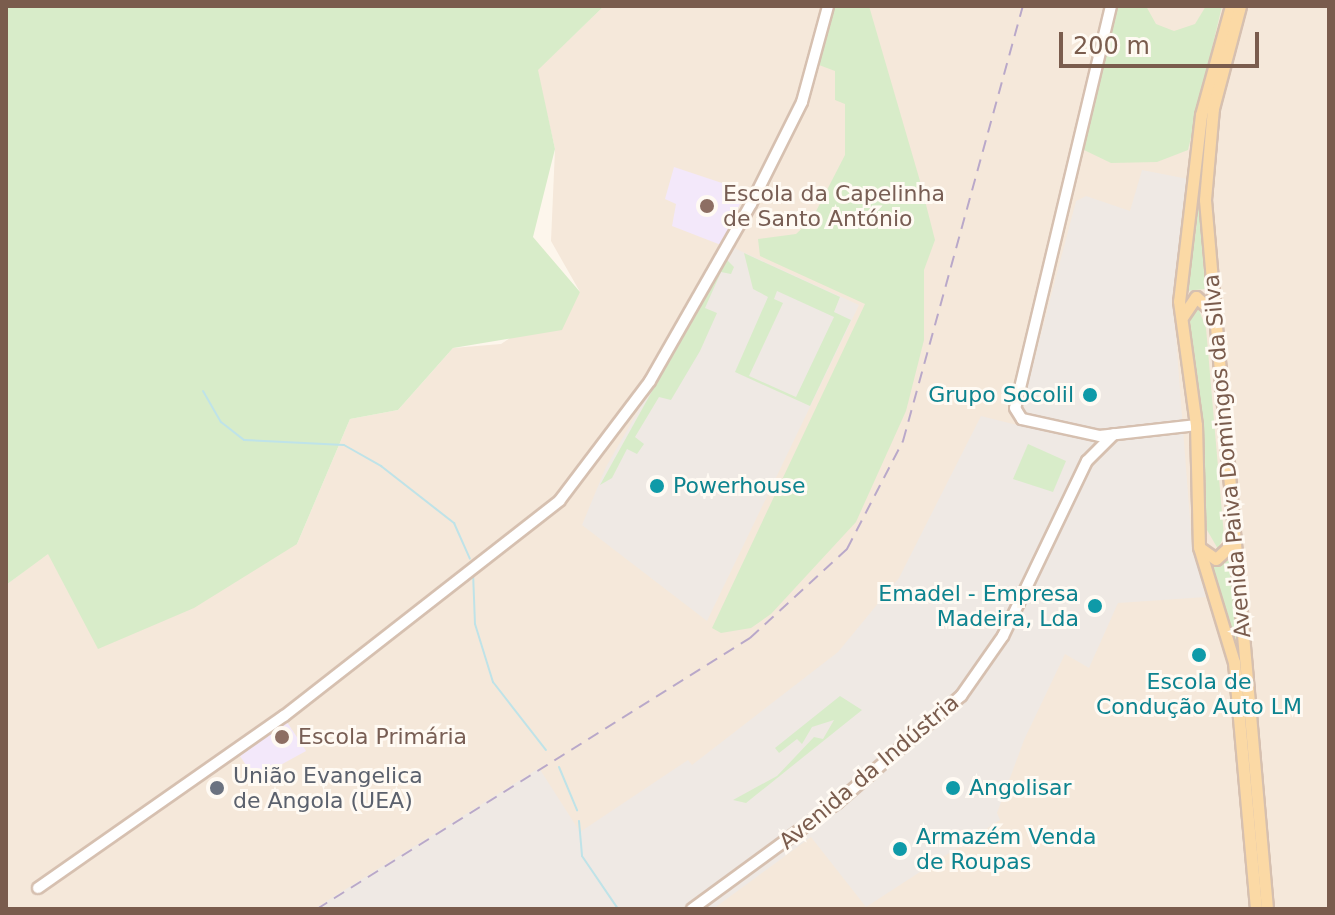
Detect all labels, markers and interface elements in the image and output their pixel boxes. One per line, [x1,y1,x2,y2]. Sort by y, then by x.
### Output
scale bar [1063,16,1263,66]
text: 200 m [1073,32,1150,60]
place label: Escola da Capelinha de Santo António [723,180,945,232]
marker: Escola da Capelinha de Santo António [698,197,716,215]
street label: Avenida Paiva Domingos da Silva [1198,273,1256,639]
place label: Grupo Socolil [928,382,1074,408]
marker: Grupo Socolil [1081,386,1099,404]
place label: Powerhouse [673,473,805,499]
marker: Powerhouse [648,477,666,495]
place label: Emadel - Empresa Madeira, Lda [878,580,1079,632]
marker: Emadel - Empresa Madeira, Lda [1086,597,1104,615]
marker: Escola de Condução Auto LM [1190,646,1208,664]
place label: Escola de Condução Auto LM [1096,668,1302,720]
street label: Avenida da Indústria [774,689,964,855]
place label: Escola Primária [298,724,467,750]
marker: Escola Primária [273,728,291,746]
place label: União Evangelica de Angola (UEA) [233,762,423,814]
place label: Angolisar [969,775,1072,801]
marker: União Evangelica de Angola (UEA) [208,779,226,797]
marker: Angolisar [944,779,962,797]
place label: Armazém Venda de Roupas [916,823,1096,874]
marker: Armazém Venda de Roupas [891,840,909,858]

